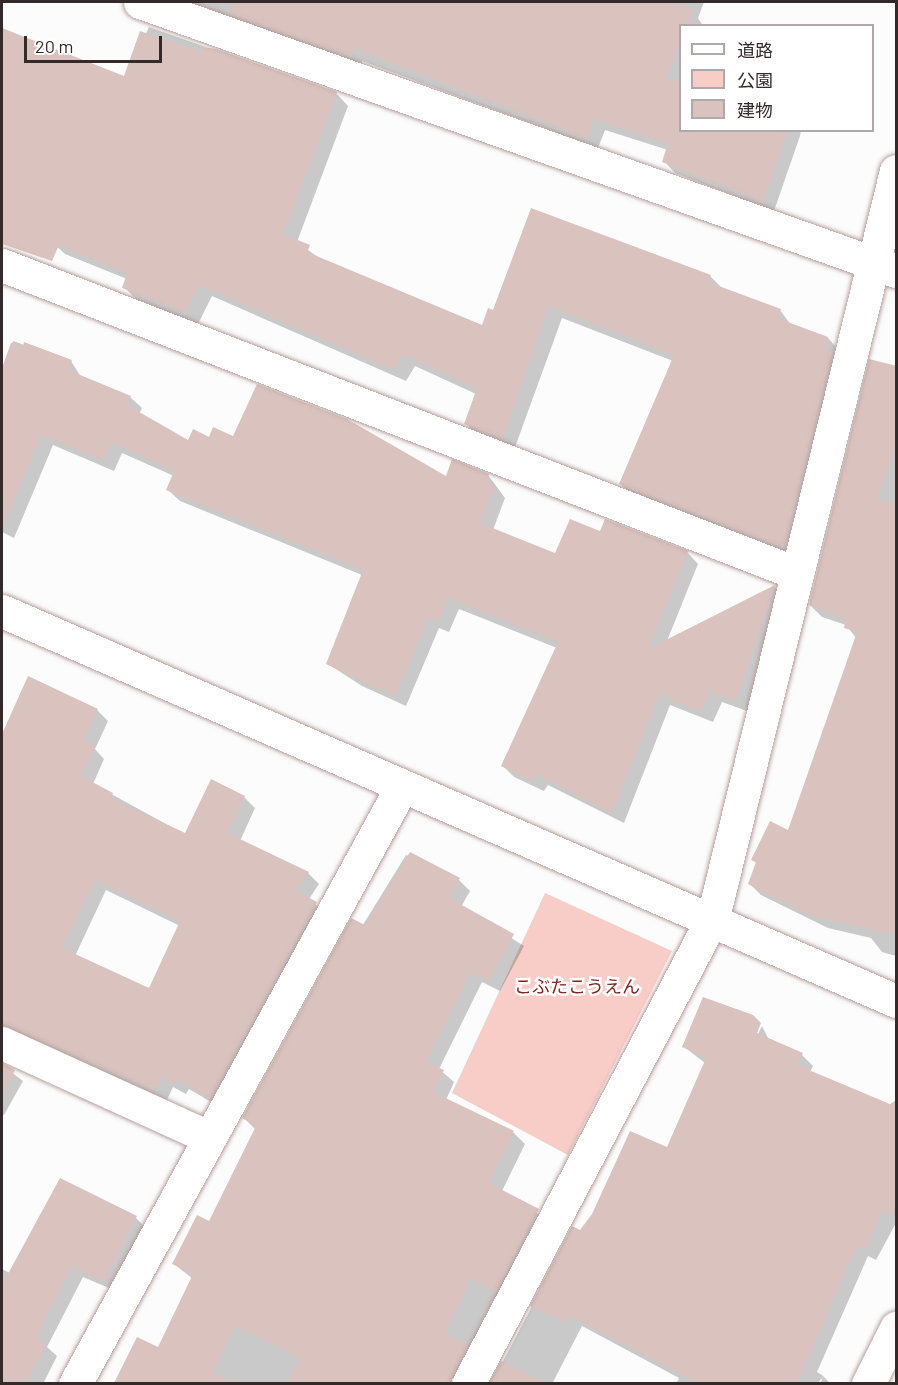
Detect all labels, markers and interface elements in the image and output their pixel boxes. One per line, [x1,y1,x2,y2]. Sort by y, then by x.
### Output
scale bar [27,24,165,62]
legend [679,24,874,132]
text: 20 m [35,35,73,57]
text: 道路 [737,39,773,61]
text: 公園 [737,69,773,91]
text: 建物 [737,99,773,121]
park label: こぶたこうえん [514,975,640,997]

